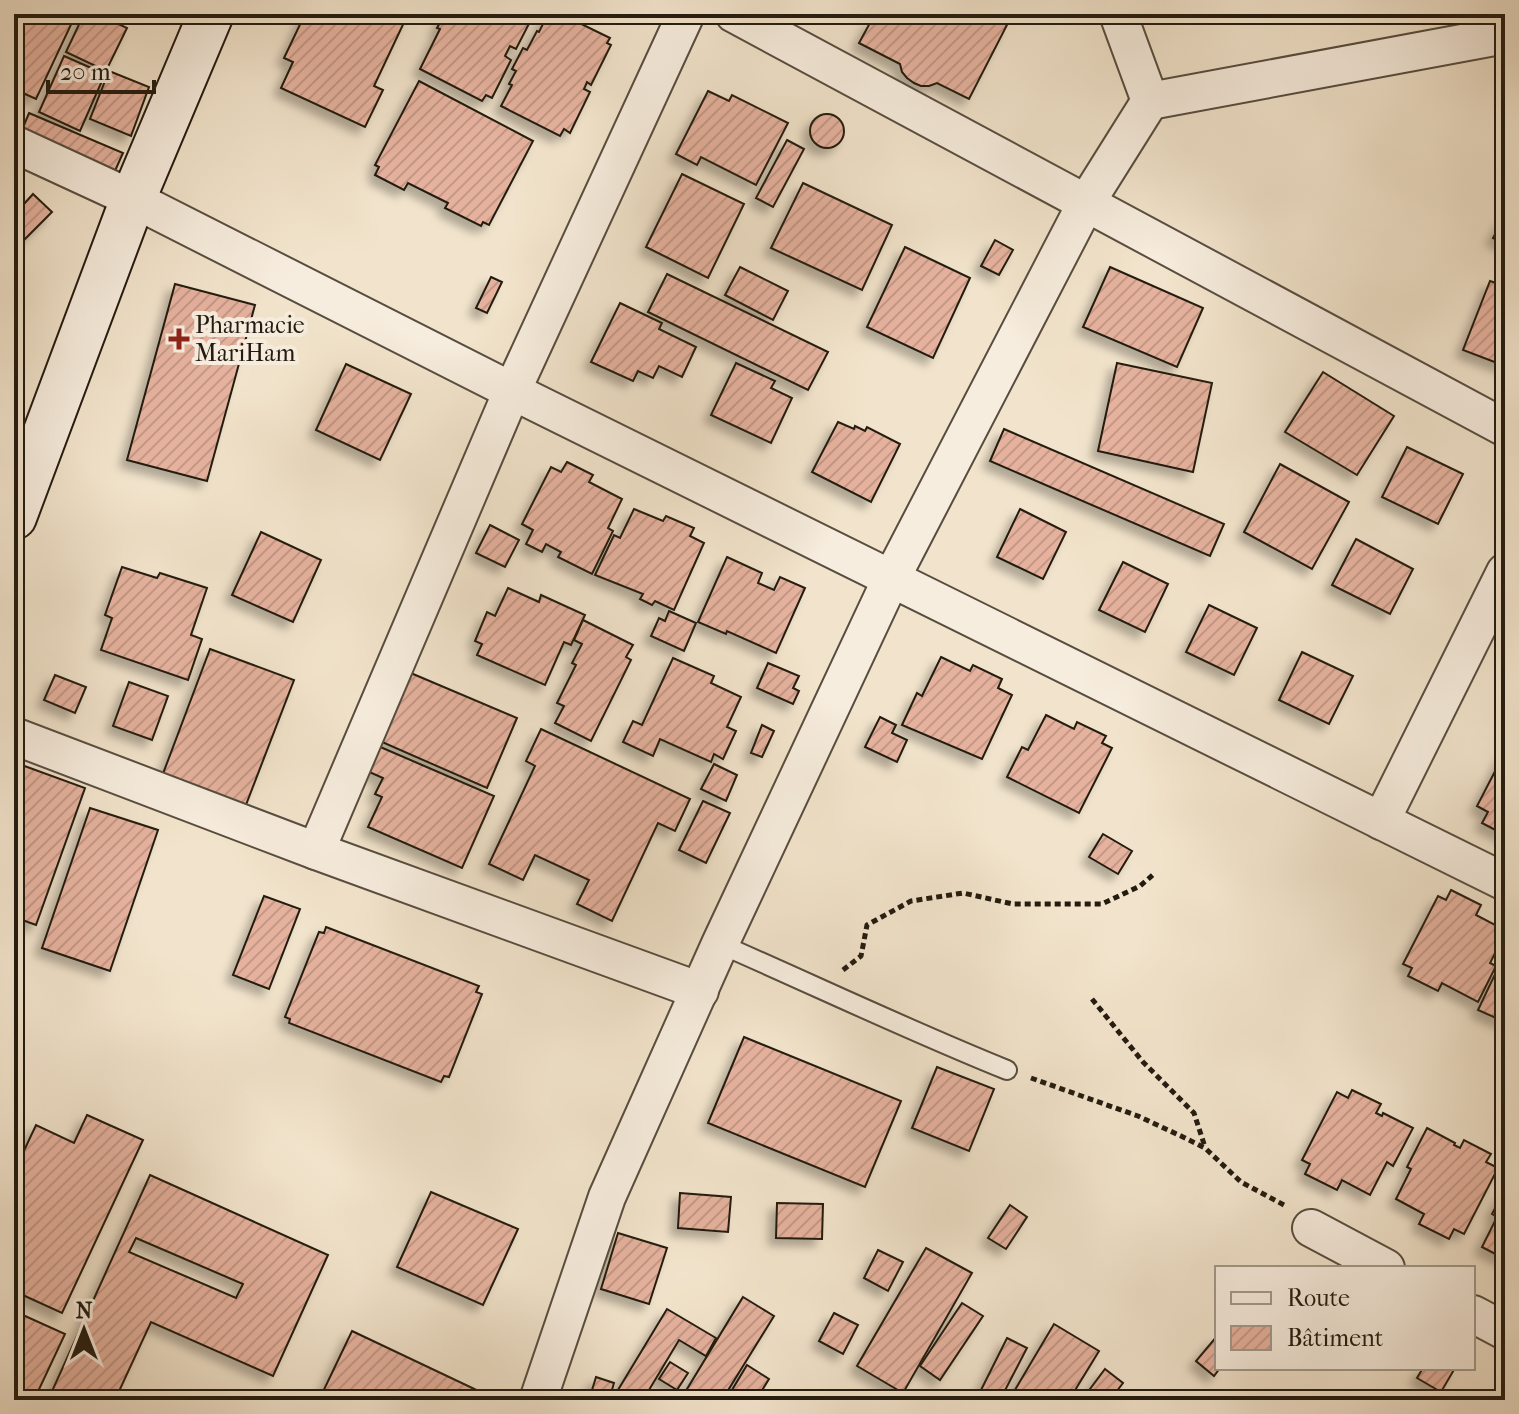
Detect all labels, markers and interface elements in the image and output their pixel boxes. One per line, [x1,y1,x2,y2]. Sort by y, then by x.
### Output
scale bar [48,44,154,94]
text: 20 m [60,58,111,86]
place label: Pharmacie MariHam [195,311,305,367]
marker: Pharmacie MariHam [170,330,188,348]
legend [1215,1266,1475,1370]
text: Route [1287,1284,1350,1312]
north arrow [44,1290,124,1370]
text: N [76,1298,93,1324]
text: Bâtiment [1287,1324,1384,1352]

